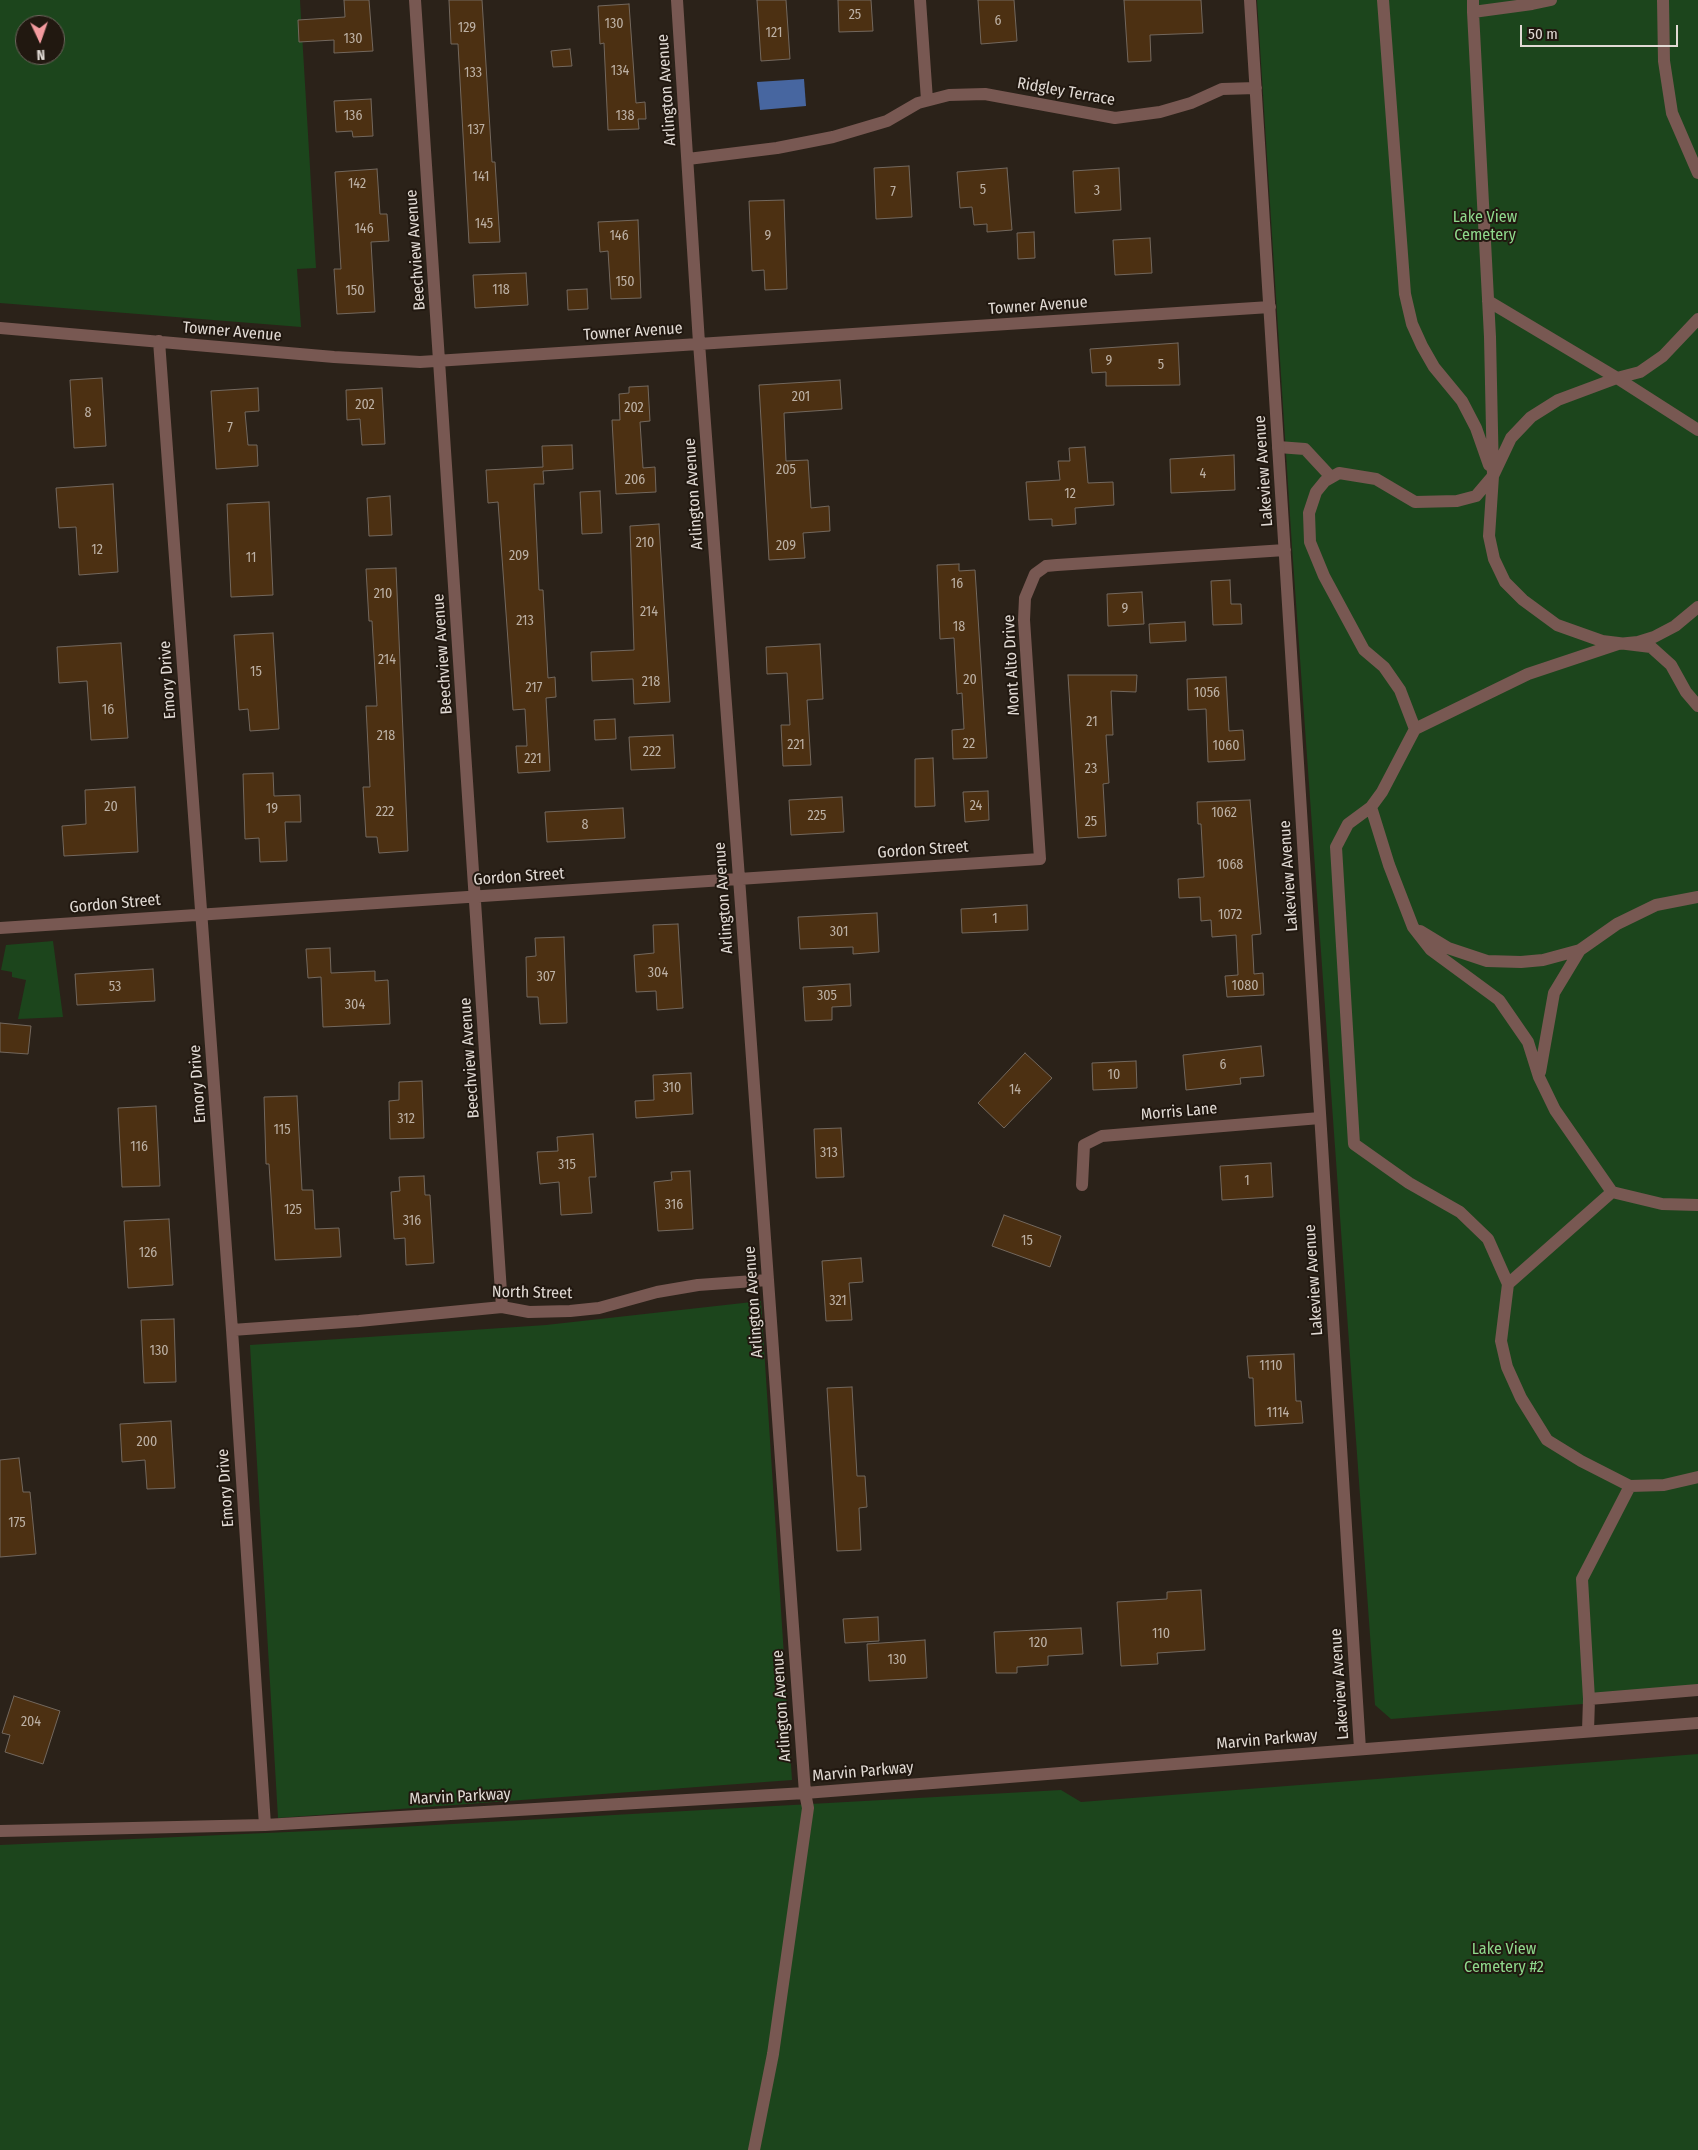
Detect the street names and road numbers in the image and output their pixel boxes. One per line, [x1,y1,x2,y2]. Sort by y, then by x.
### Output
street label: Arlington Avenue [654,34,680,146]
street label: Ridgley Terrace [1016,74,1116,110]
street label: Beechview Avenue [402,189,430,311]
street label: Towner Avenue [988,293,1088,319]
street label: Towner Avenue [182,318,282,346]
street label: Towner Avenue [583,319,683,345]
street label: Lakeview Avenue [1251,415,1277,527]
street label: Arlington Avenue [681,438,707,550]
street label: Beechview Avenue [429,593,457,715]
street label: Mont Alto Drive [1000,614,1024,716]
street label: Emory Drive [156,640,180,720]
street label: Lakeview Avenue [1276,820,1302,932]
street label: Gordon Street [877,837,969,863]
street label: Arlington Avenue [711,842,737,954]
street label: Gordon Street [473,864,565,890]
street label: Gordon Street [69,890,161,918]
street label: Beechview Avenue [456,997,484,1119]
street label: Emory Drive [186,1044,210,1124]
street label: Morris Lane [1140,1099,1218,1125]
street label: Lakeview Avenue [1301,1224,1327,1336]
street label: Arlington Avenue [741,1246,767,1358]
street label: North Street [492,1283,572,1303]
street label: Emory Drive [214,1448,238,1528]
street label: Lakeview Avenue [1327,1628,1353,1740]
street label: Arlington Avenue [769,1650,795,1762]
street label: Marvin Parkway [1216,1726,1318,1754]
street label: Marvin Parkway [812,1758,914,1786]
street label: Marvin Parkway [409,1785,511,1809]

